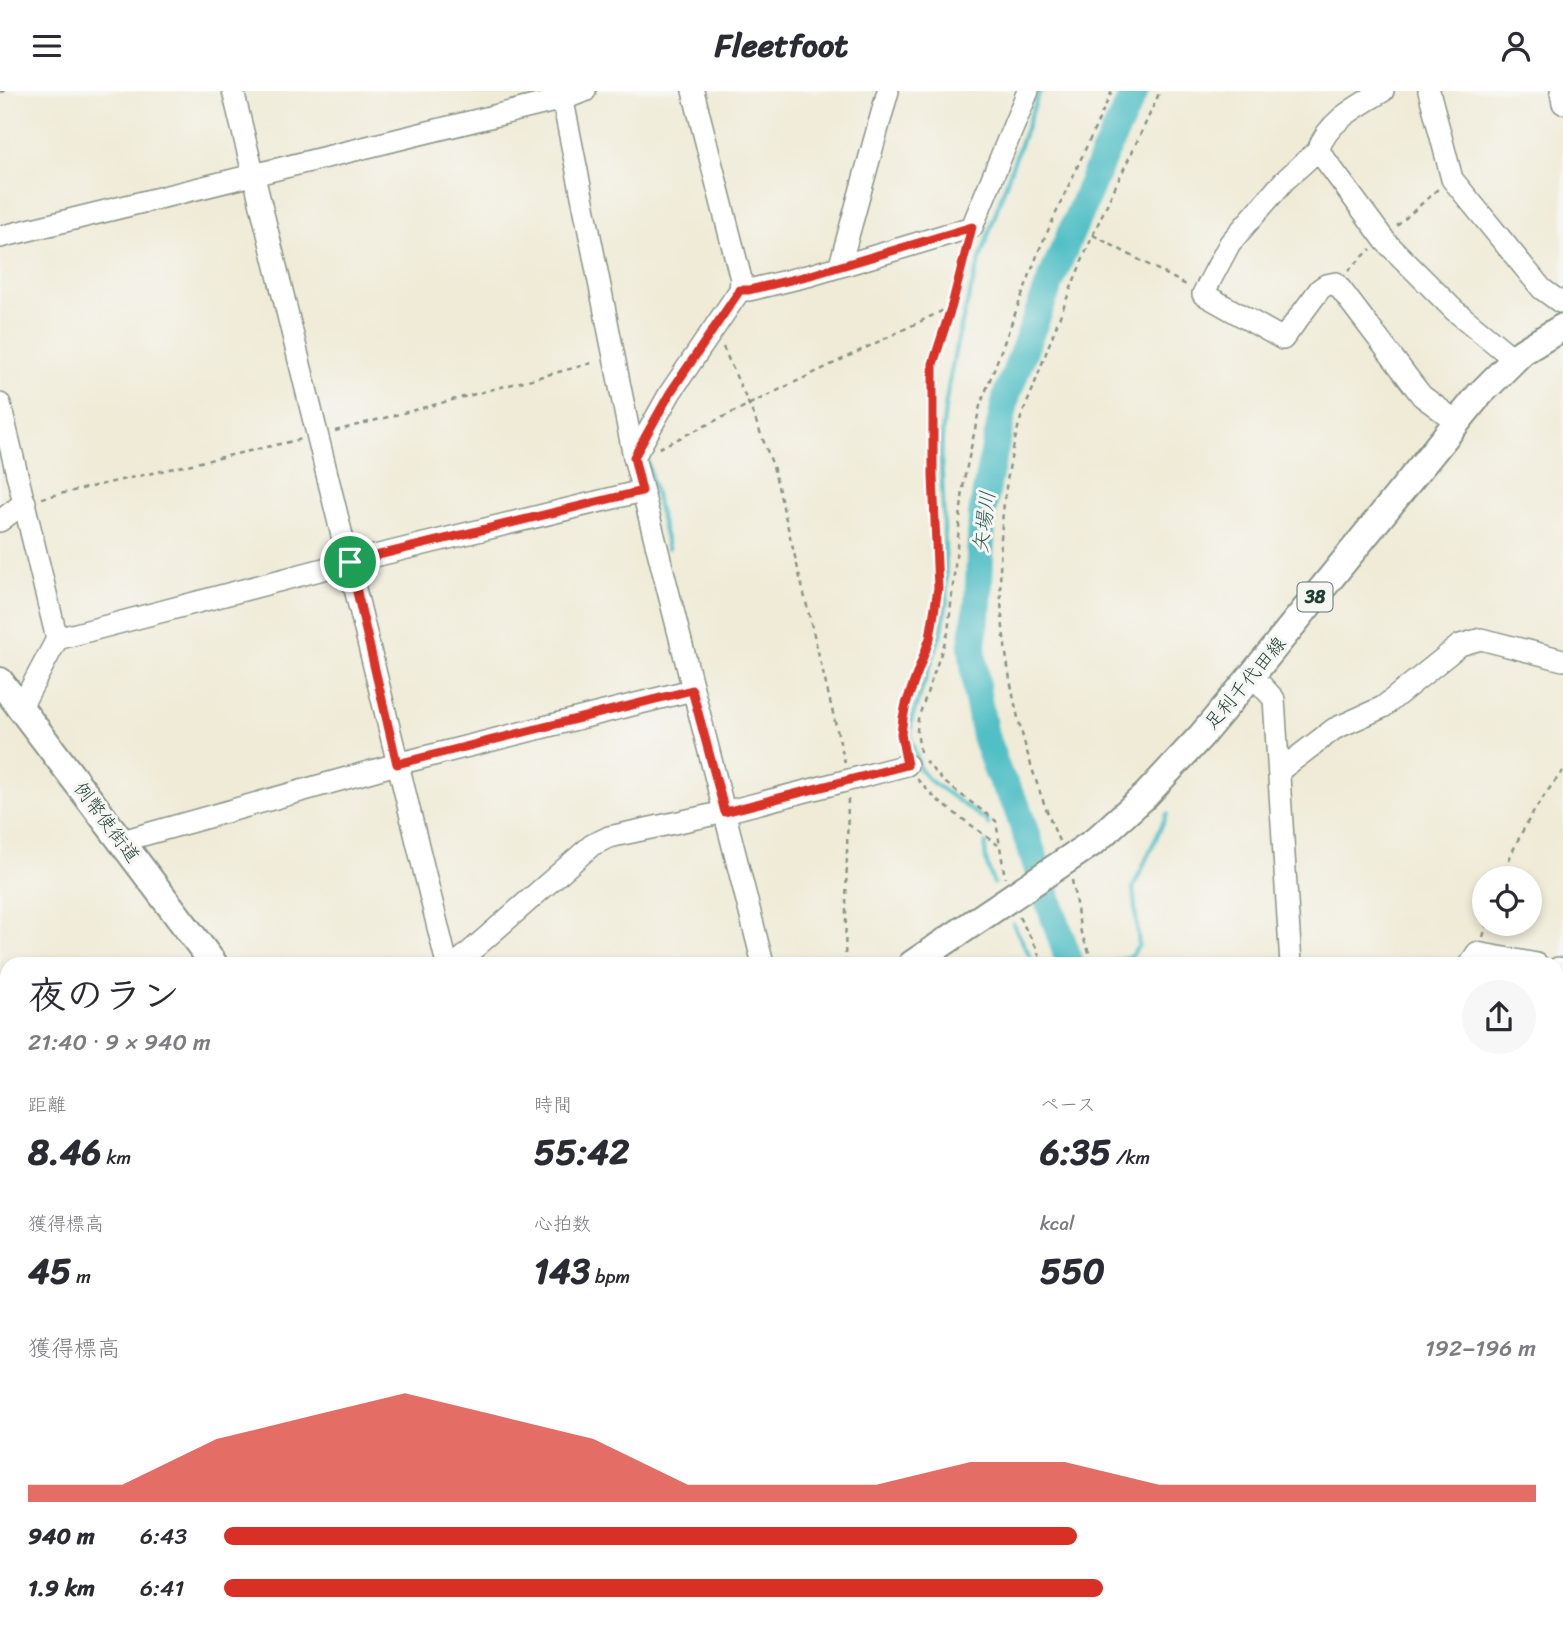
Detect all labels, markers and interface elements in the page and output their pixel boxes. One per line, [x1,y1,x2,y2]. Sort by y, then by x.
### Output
text: Fleetfoot [715,17,848,74]
icon: menu [28,27,66,65]
icon: person [1497,27,1535,65]
water label: 矢場川 [961,488,1007,556]
pin [320,532,380,592]
icon: arrive [331,543,369,581]
road number: 38 [1298,583,1332,611]
street label: 足利千代田線 [1196,629,1294,737]
street label: 例幣使街道 [65,774,149,870]
map controls [1472,866,1542,936]
button: locate [1472,866,1542,936]
text: 夜のラン [28,962,180,1029]
button: share [1462,980,1536,1054]
text: 21:40 · 9 × 940 m [28,1022,211,1063]
text: 距離 [28,1088,66,1121]
text: 時間 [534,1088,572,1121]
text: ペース [1040,1088,1096,1121]
text: 8.46 [28,1121,101,1183]
text: 55:42 [534,1121,629,1183]
text: 6:35 [1040,1121,1111,1183]
text: km [101,1141,131,1174]
text: /km [1111,1141,1150,1174]
text: 獲得標高 [28,1207,104,1240]
text: 心拍数 [534,1207,591,1240]
text: kcal [1040,1207,1075,1240]
text: 45 [28,1240,71,1302]
text: 143 [534,1240,590,1302]
text: 550 [1040,1240,1105,1302]
text: m [71,1260,91,1293]
text: bpm [590,1260,630,1293]
text: 獲得標高 [28,1328,120,1369]
text: 192–196 m [1425,1328,1536,1369]
text: 940 m [28,1516,95,1557]
text: 6:43 [140,1516,187,1557]
text: 1.9 km [28,1568,95,1609]
text: 6:41 [140,1568,184,1609]

